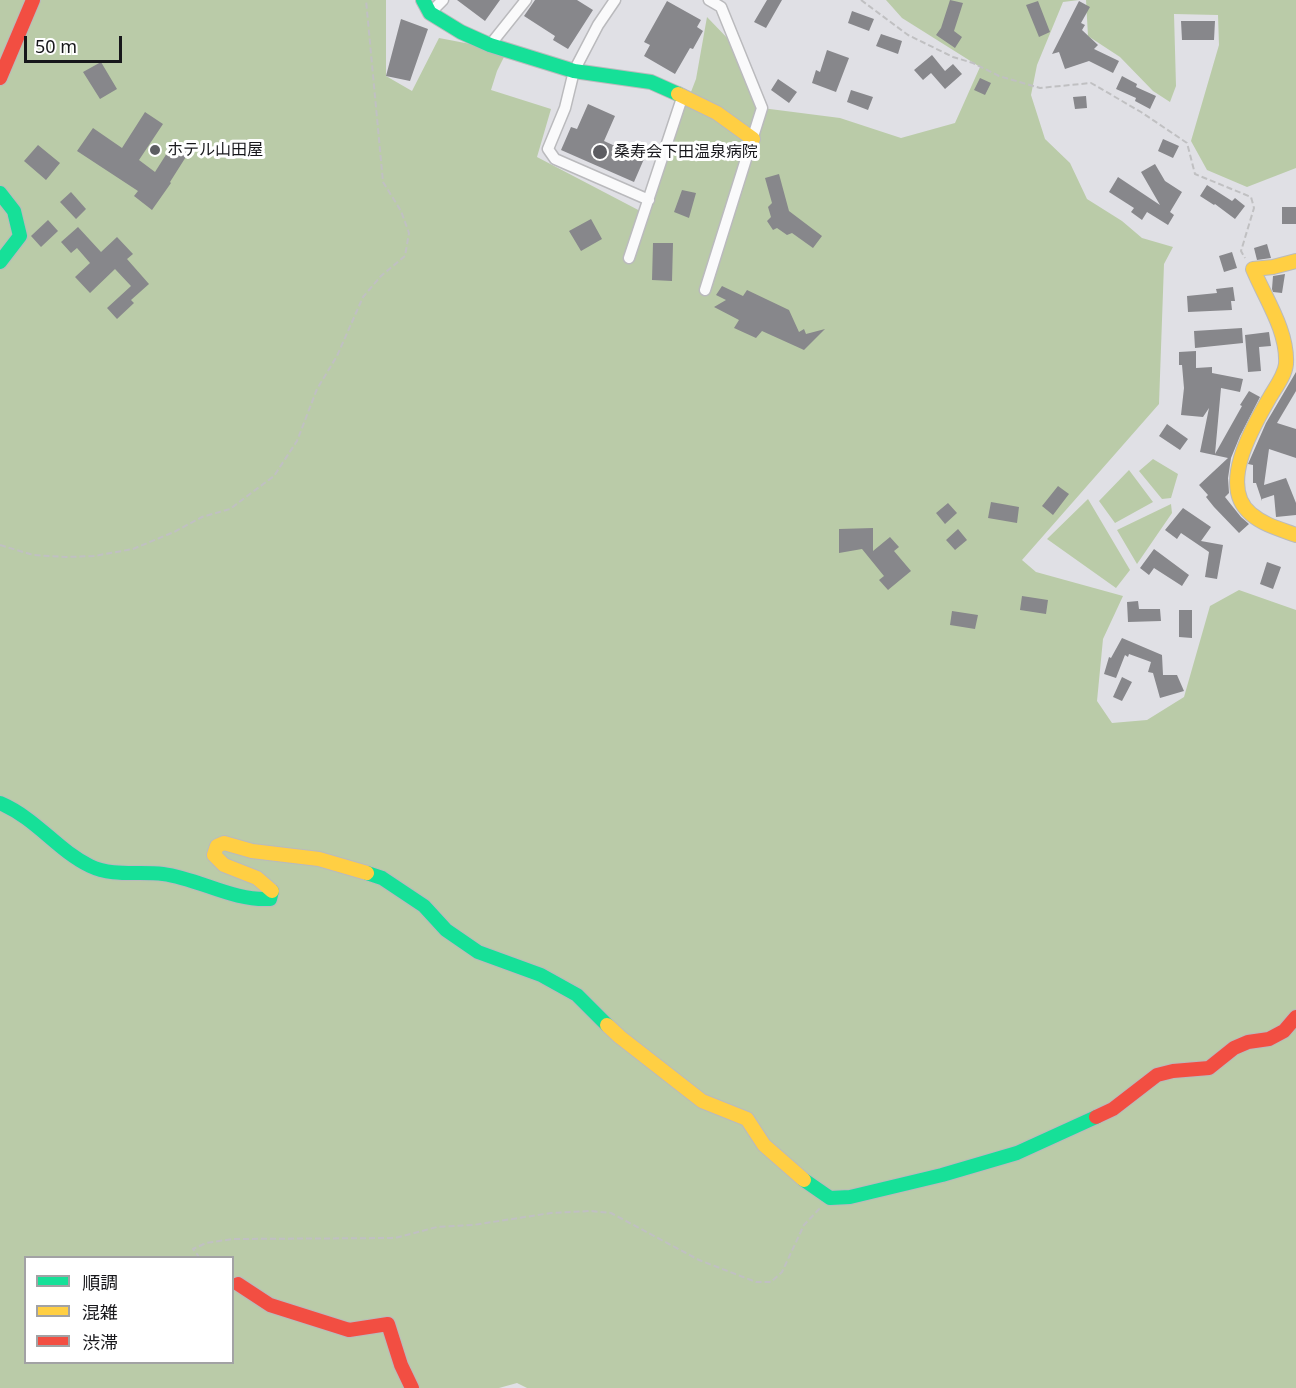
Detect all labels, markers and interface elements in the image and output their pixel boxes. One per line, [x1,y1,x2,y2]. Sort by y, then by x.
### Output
scale bar [27,24,124,62]
text: 50 m [35,34,77,58]
place label: ホテル山田屋 [167,140,263,160]
place label: 桑寿会下田温泉病院 [614,142,758,162]
marker: ホテル山田屋 [148,143,162,157]
marker: 桑寿会下田温泉病院 [591,143,609,161]
legend [24,1256,234,1364]
text: 順調 [82,1270,118,1294]
text: 混雑 [82,1300,118,1324]
text: 渋滞 [82,1330,118,1354]

